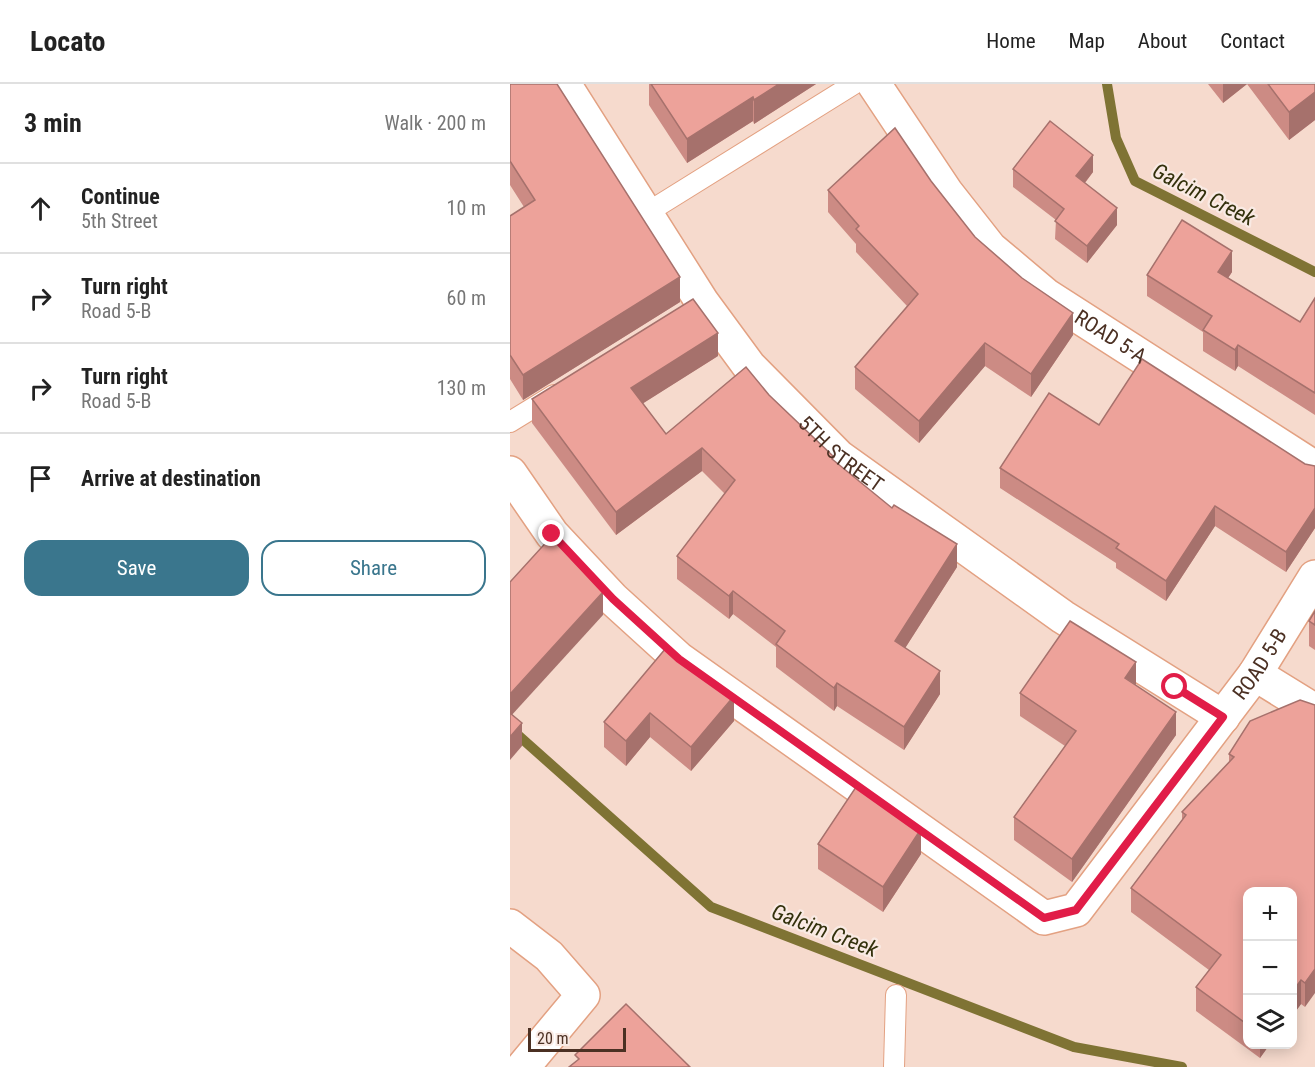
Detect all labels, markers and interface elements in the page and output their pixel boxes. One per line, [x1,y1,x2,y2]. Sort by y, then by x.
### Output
text: Locato [30,25,106,58]
text: Home [986,29,1036,53]
text: Map [1069,29,1105,53]
text: About [1138,29,1187,53]
text: Contact [1220,29,1285,53]
text: 3 min [24,108,82,138]
text: Walk · 200 m [385,111,486,135]
water label: Galcim Creek [1148,158,1259,231]
text: Continue [81,184,160,209]
icon: ahead [24,192,57,225]
text: 10 m [447,196,486,220]
text: 5th Street [81,209,158,233]
text: Turn right [81,274,168,299]
icon: right [24,282,57,315]
text: 60 m [447,286,486,310]
text: Road 5-B [81,299,152,323]
street label: ROAD 5-A [1070,305,1151,369]
text: Turn right [81,364,168,389]
icon: right [24,372,57,405]
text: 130 m [437,376,486,400]
text: Road 5-B [81,389,152,413]
street label: 5TH STREET [794,411,888,497]
icon: arrive [24,462,57,495]
text: Arrive at destination [81,466,261,491]
route end [538,520,564,546]
button: Save [24,540,249,596]
button: Share [261,540,486,596]
street label: ROAD 5-B [1228,625,1292,704]
route start [1161,673,1187,699]
map controls [1243,887,1297,1049]
button: + [1243,887,1297,941]
water label: Galcim Creek [768,899,882,962]
button: − [1243,941,1297,995]
button: layers [1243,995,1297,1049]
scale bar [528,1025,626,1052]
text: 20 m [537,1029,569,1048]

